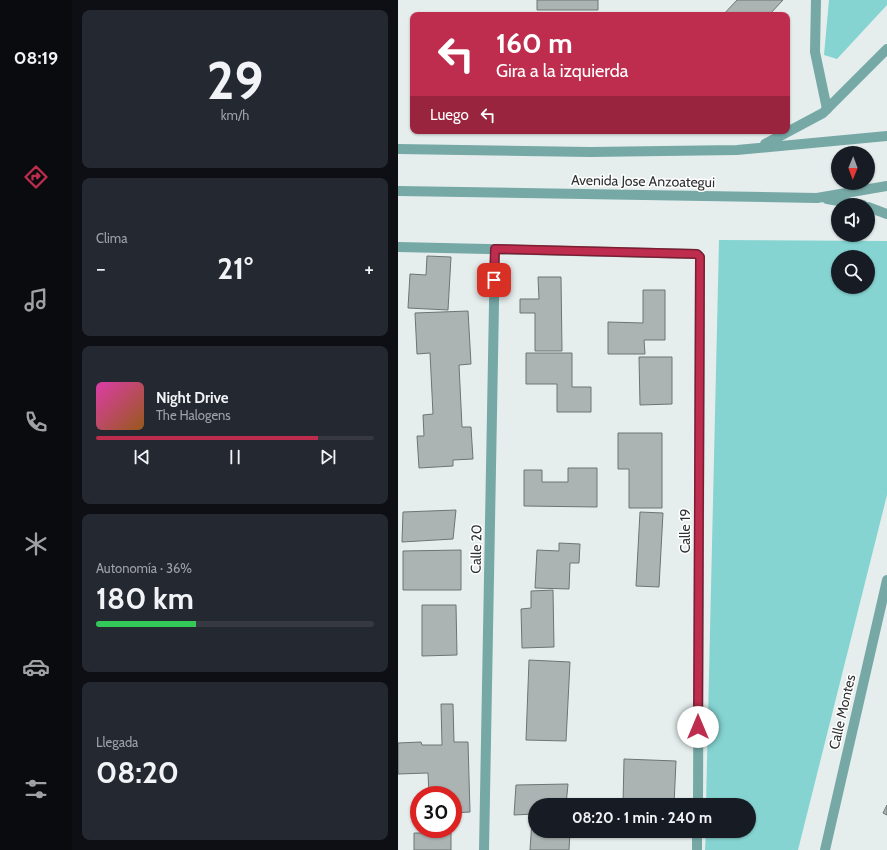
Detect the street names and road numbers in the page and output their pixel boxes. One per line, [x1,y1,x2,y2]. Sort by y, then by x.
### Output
street label: Avenida Jose Anzoategui [571,171,715,191]
street label: Calle 19 [676,509,694,553]
street label: Calle 20 [467,524,485,574]
street label: Calle Montes [825,673,859,751]

